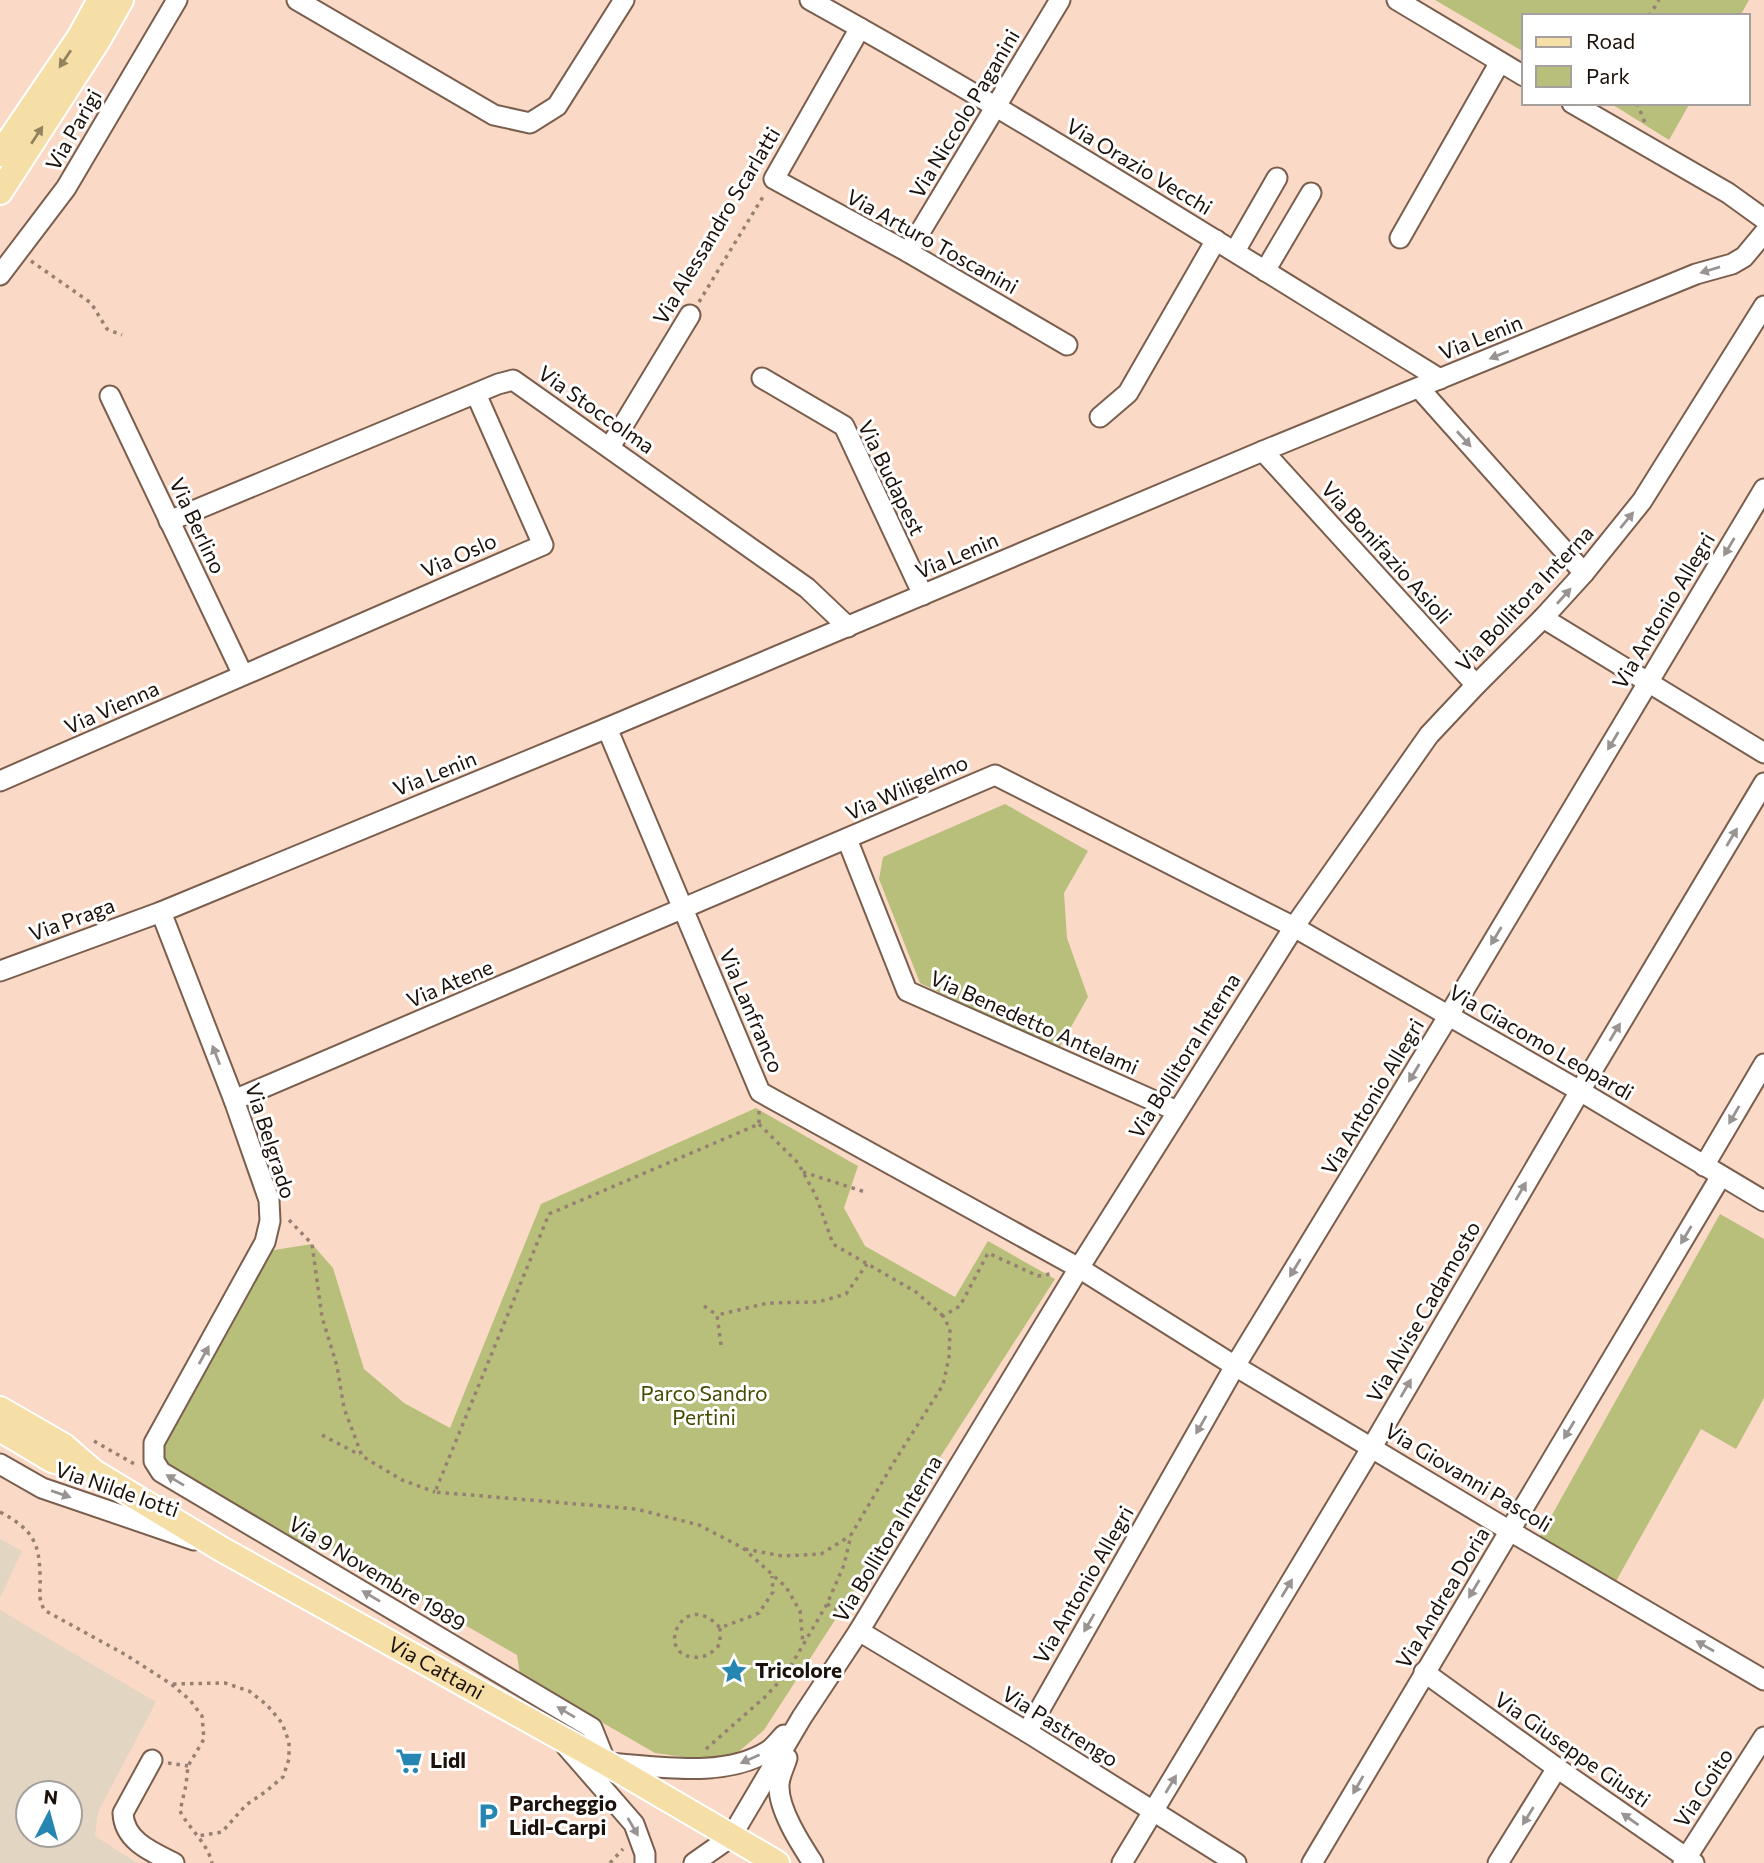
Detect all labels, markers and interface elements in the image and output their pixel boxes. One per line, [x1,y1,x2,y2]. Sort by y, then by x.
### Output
legend [1522,14,1750,105]
street label: Via Niccolo Paganini [903,24,1024,202]
text: Road [1586,28,1635,53]
one-way arrow [59,49,72,68]
text: Park [1586,63,1630,88]
street label: Via Parigi [39,84,106,174]
street label: Via Orazio Vecchi [1062,112,1217,219]
street label: Via Alessandro Scarlatti [647,122,785,328]
one-way arrow [30,126,44,144]
street label: Via Arturo Toscanini [842,183,1023,298]
one-way arrow [1699,265,1720,275]
street label: Via Lenin [1435,309,1526,365]
one-way arrow [1488,350,1509,361]
street label: Via Stoccolma [534,360,660,458]
street label: Via Budapest [854,416,931,539]
one-way arrow [1456,430,1472,447]
street label: Via Berlino [165,473,231,577]
street label: Via Bonifazio Asioli [1317,476,1457,628]
one-way arrow [1619,512,1634,530]
street label: Via Bollitora Interna [1450,520,1598,676]
street label: Via Lenin [911,526,1002,583]
street label: Via Oslo [417,527,500,582]
street label: Via Antonio Allegri [1606,528,1719,693]
one-way arrow [1723,538,1735,557]
one-way arrow [1555,588,1571,605]
street label: Via Vienna [60,675,163,739]
one-way arrow [1607,731,1619,750]
street label: Via Lenin [389,745,480,801]
street label: Via Wiligelmo [842,749,971,825]
one-way arrow [1726,828,1738,847]
street label: Via Praga [25,892,118,946]
one-way arrow [1490,927,1503,946]
street label: Via Lanfranco [715,945,790,1076]
street label: Via Atene [403,953,496,1012]
street label: Via Benedetto Antelami [927,964,1143,1079]
street label: Via Bollitora Interna [1123,968,1245,1142]
street label: Via Giacomo Leopardi [1445,979,1639,1105]
street label: Via Antonio Allegri [1315,1014,1428,1179]
one-way arrow [1609,1023,1621,1042]
one-way arrow [211,1044,222,1065]
one-way arrow [1407,1064,1420,1083]
street label: Via Belgrado [241,1080,302,1201]
one-way arrow [1728,1105,1740,1124]
one-way arrow [1515,1182,1527,1201]
street label: Via Alvise Cadamosto [1361,1216,1485,1406]
one-way arrow [1679,1225,1692,1244]
one-way arrow [1289,1258,1301,1277]
one-way arrow [197,1344,209,1364]
one-way arrow [1400,1378,1412,1397]
park label: Parco Sandro Pertini [640,1380,768,1429]
one-way arrow [1195,1415,1207,1434]
street label: Via Giovanni Pascoli [1381,1417,1557,1536]
one-way arrow [1563,1421,1576,1440]
street label: Via Bollitora Interna [827,1450,946,1626]
street label: Via Nilde Iotti [52,1456,183,1521]
one-way arrow [165,1475,185,1487]
one-way arrow [50,1489,71,1500]
street label: Via Antonio Allegri [1027,1501,1138,1667]
street label: Via 9 Novembre 1989 [285,1510,471,1635]
street label: Via Andrea Doria [1390,1522,1494,1672]
one-way arrow [1281,1579,1293,1598]
one-way arrow [1468,1580,1481,1599]
one-way arrow [361,1590,380,1603]
one-way arrow [1083,1613,1095,1632]
street label: Via Cattani [384,1630,489,1704]
one-way arrow [1696,1640,1715,1652]
place icon: Tricolore [719,1656,749,1686]
place label: Tricolore [755,1657,842,1682]
street label: Via Pastrengo [998,1680,1123,1771]
street label: Via Giuseppe Giusti [1490,1686,1655,1812]
one-way arrow [557,1706,576,1719]
street label: Via Goito [1668,1743,1738,1831]
supermarket icon: Lidl [394,1746,424,1776]
place label: Lidl [430,1747,466,1772]
one-way arrow [739,1754,760,1765]
one-way arrow [1165,1774,1177,1793]
one-way arrow [1352,1775,1364,1794]
north arrow [14,1779,84,1849]
text: N [43,1784,59,1809]
place label: Parcheggio Lidl-Carpi [509,1790,617,1839]
parking icon: Parcheggio Lidl-Carpi [473,1801,503,1831]
one-way arrow [1521,1806,1534,1825]
one-way arrow [1621,1812,1639,1826]
one-way arrow [627,1817,639,1836]

